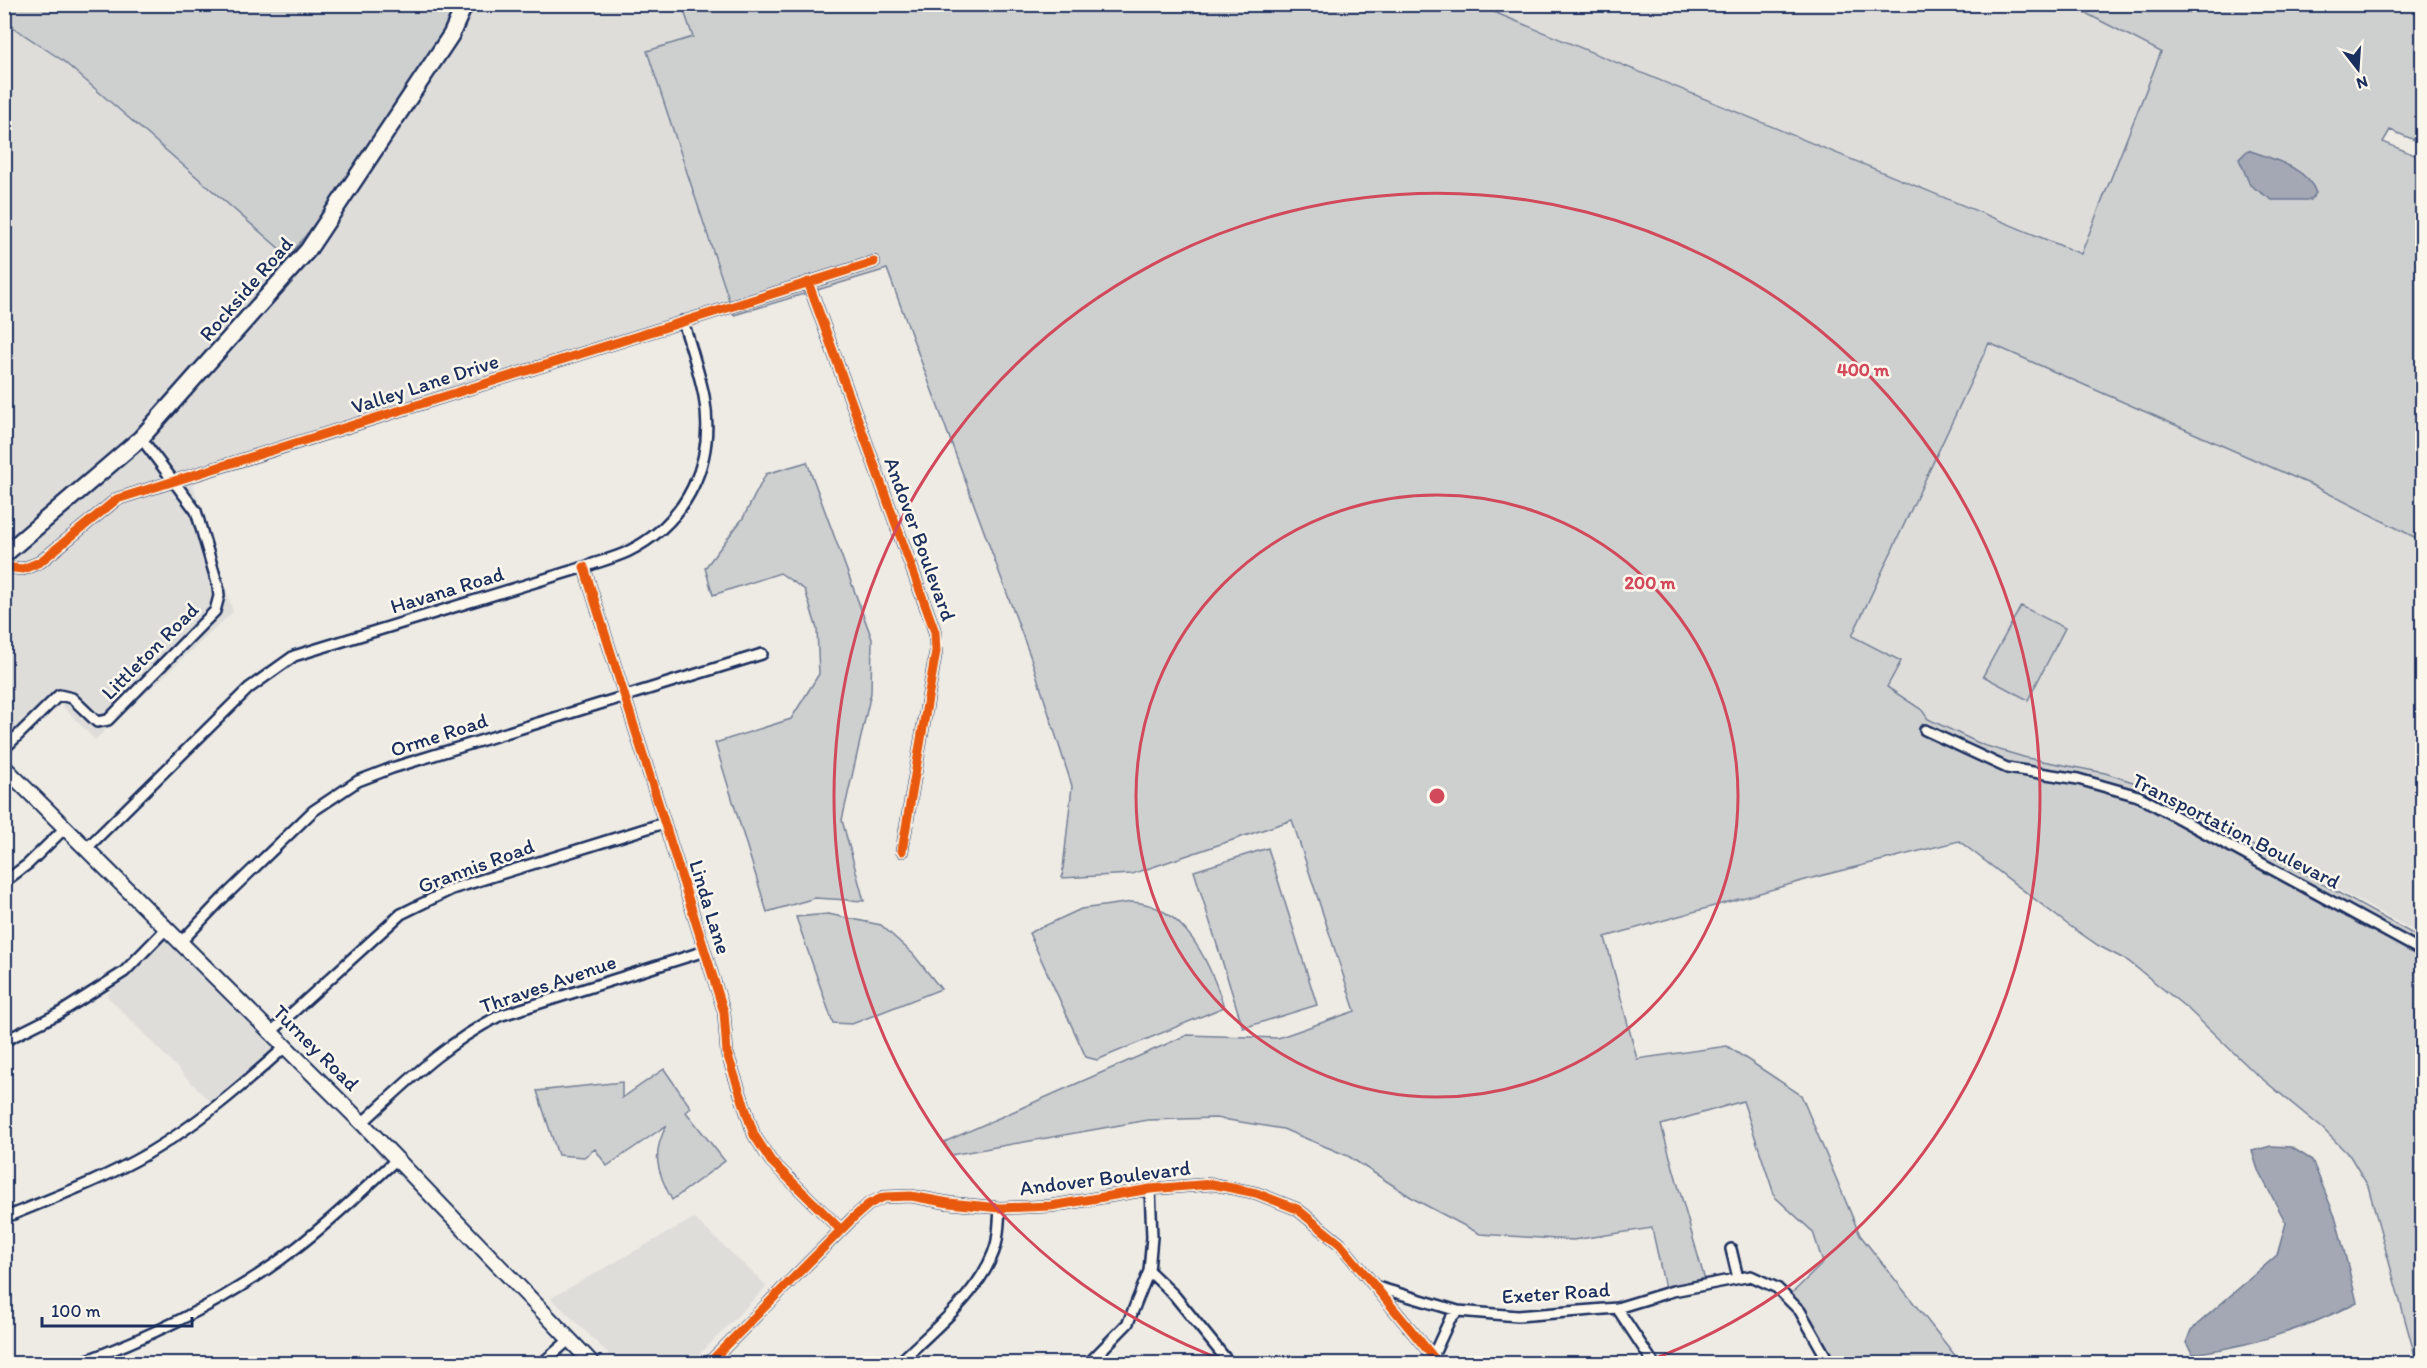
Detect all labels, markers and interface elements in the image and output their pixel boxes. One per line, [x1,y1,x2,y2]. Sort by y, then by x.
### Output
north arrow [2328,39,2388,99]
text: N [2354,72,2370,94]
street label: Rockside Road [194,231,298,346]
street label: Valley Lane Drive [348,348,502,419]
text: 400 m [1837,359,1890,381]
street label: Andover Boulevard [879,454,962,624]
street label: Havana Road [387,560,507,619]
text: 200 m [1625,572,1676,594]
street label: Littleton Road [96,597,204,704]
street label: Orme Road [387,707,491,762]
street label: Transportation Boulevard [2128,767,2345,894]
centre of rings [1427,786,1447,806]
street label: Grannis Road [414,833,537,898]
street label: Linda Lane [684,857,737,957]
street label: Thraves Avenue [476,949,619,1019]
street label: Turney Road [268,999,365,1096]
street label: Andover Boulevard [1018,1155,1192,1200]
street label: Exeter Road [1501,1276,1611,1309]
scale bar [42,1290,192,1328]
text: 100 m [51,1300,101,1322]

